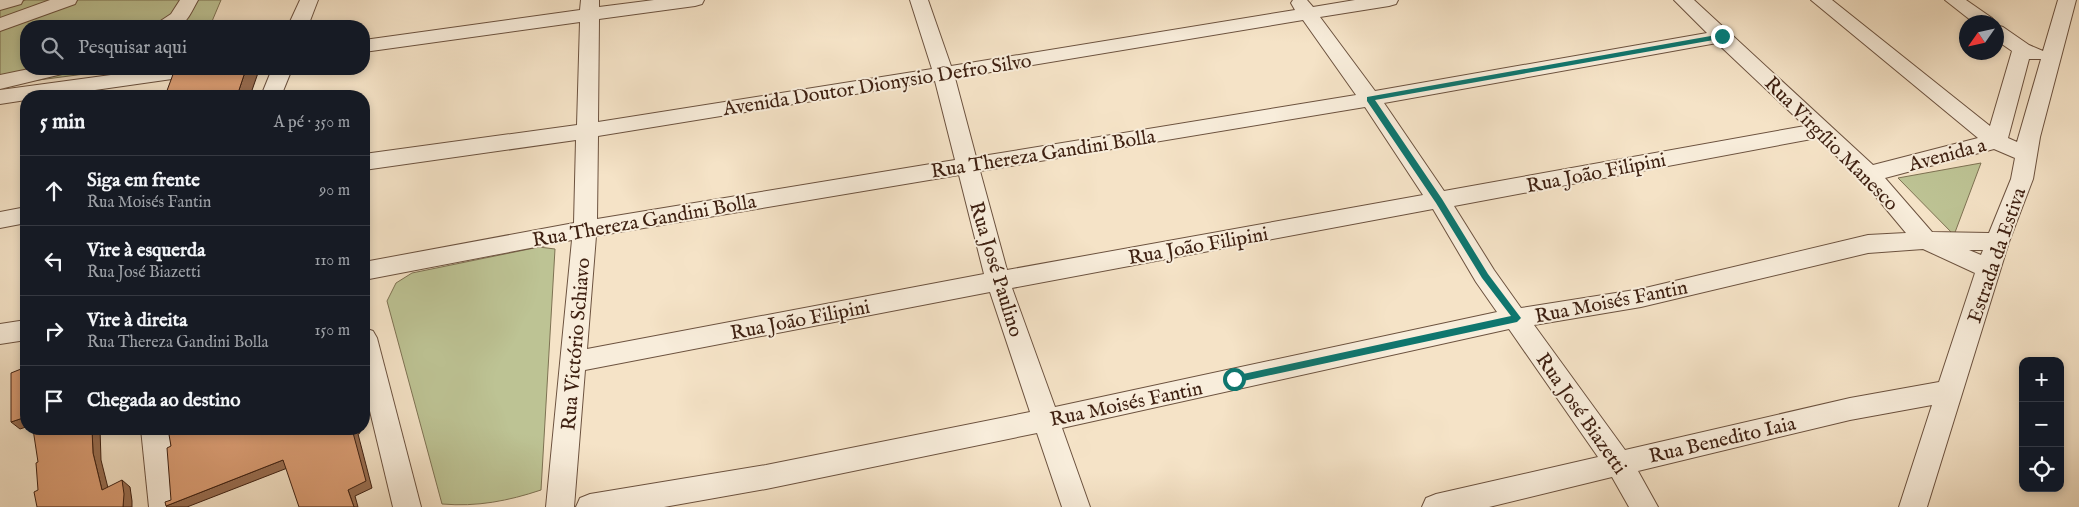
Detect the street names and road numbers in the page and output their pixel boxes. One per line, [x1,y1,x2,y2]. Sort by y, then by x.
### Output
street label: Avenida Doutor Dionysio Defro Silvo [720,49,1034,122]
street label: Rua Virgílio Manesco [1758,72,1904,217]
street label: Rua Thereza Gandini Bolla [929,124,1158,185]
street label: Avenida a [1905,133,1989,178]
street label: Rua João Filipini [1524,148,1668,199]
street label: Estrada da Estiva [1963,184,2032,326]
street label: Rua Thereza Gandini Bolla [530,189,758,253]
street label: Rua José Paulino [963,199,1028,340]
street label: Rua João Filipini [1126,222,1270,271]
street label: Rua Victório Schiavo [556,256,597,432]
street label: Rua Moisés Fantin [1533,275,1690,330]
street label: Rua João Filipini [728,295,872,346]
street label: Rua José Biazetti [1530,348,1632,479]
street label: Rua Moisés Fantin [1048,376,1205,433]
street label: Rua Benedito Iaia [1646,411,1799,470]

